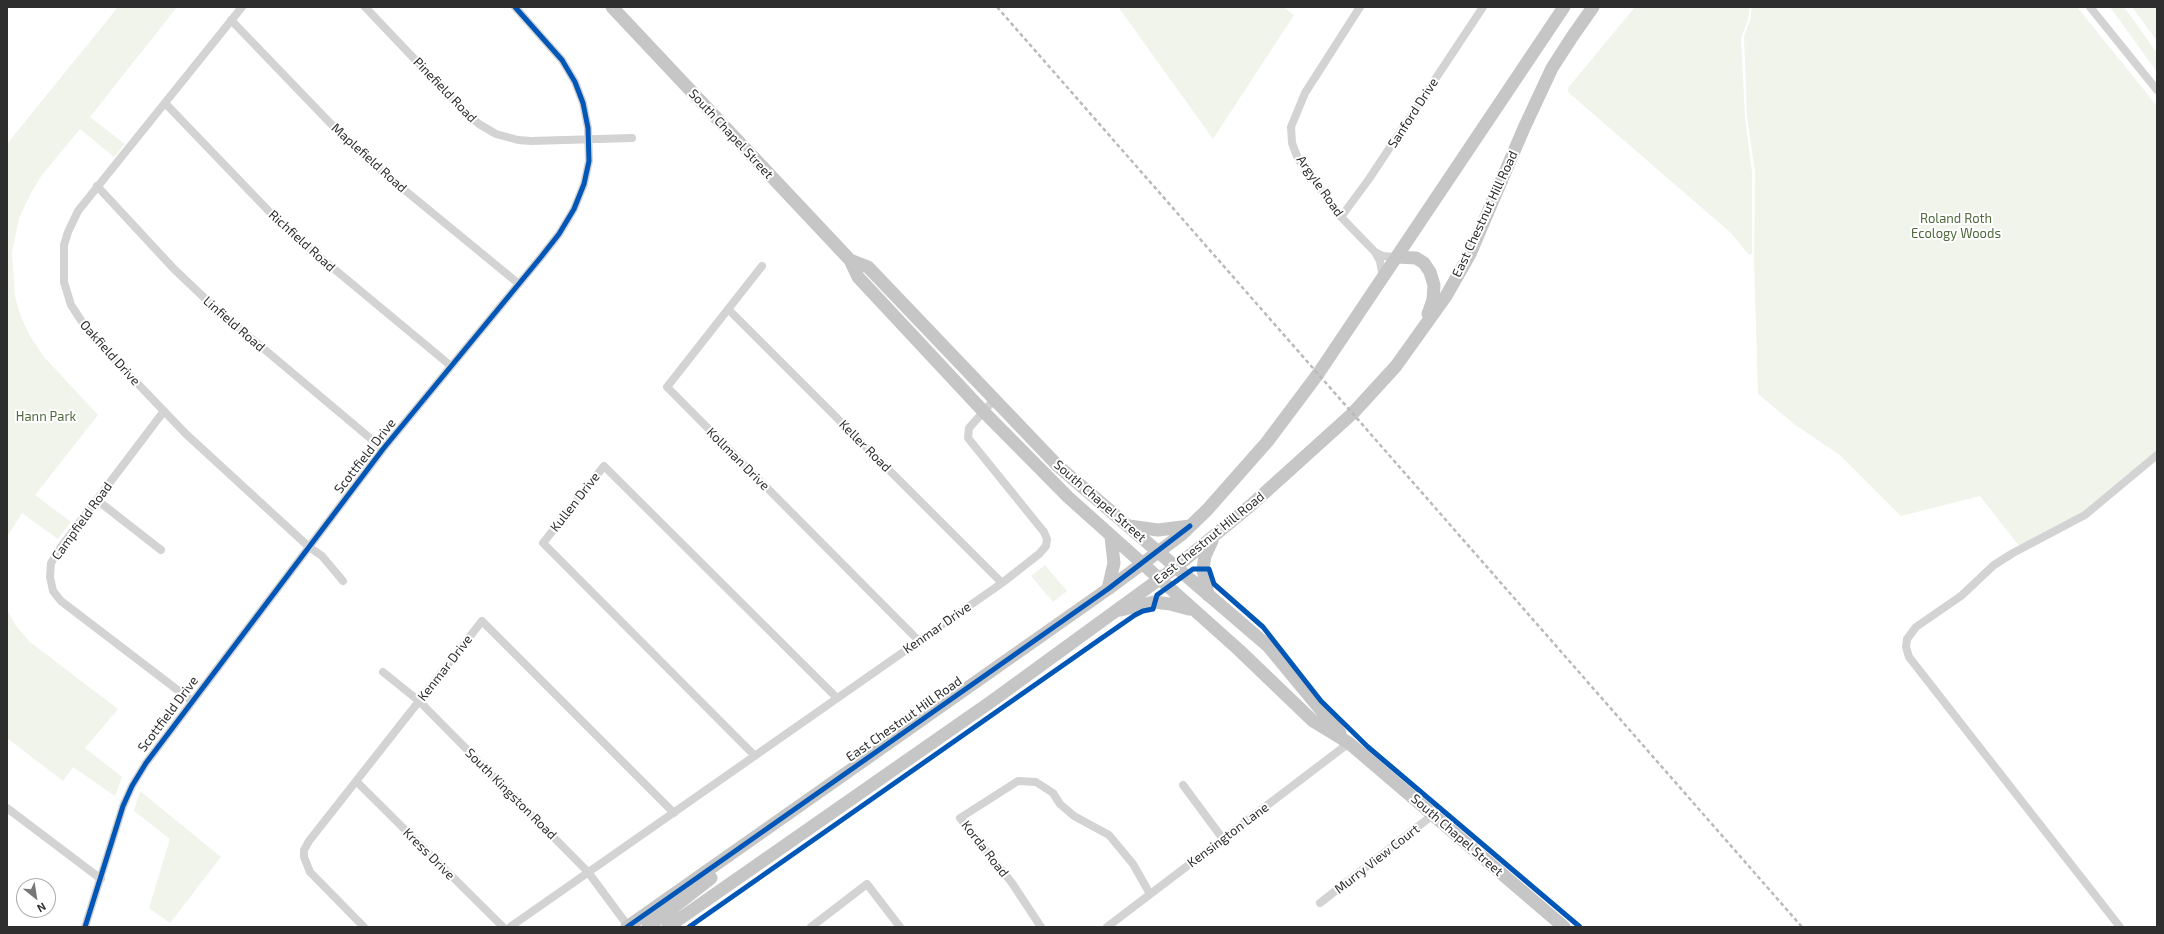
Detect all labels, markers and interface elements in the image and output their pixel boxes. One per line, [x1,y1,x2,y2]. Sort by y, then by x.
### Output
street label: Pinefield Road [410,54,480,126]
street label: Sanford Drive [1385,75,1441,151]
street label: South Chapel Street [685,86,777,182]
street label: Maplefield Road [328,120,410,196]
street label: East Chestnut Hill Road [1449,148,1521,280]
street label: Argyle Road [1293,152,1347,220]
street label: Richfield Road [266,207,338,275]
park label: Roland Roth Ecology Woods [1911,211,2001,242]
street label: Linfield Road [200,293,268,355]
street label: Oakfield Drive [77,317,143,389]
park label: Hann Park [16,409,76,425]
street label: Scottfield Drive [331,415,399,497]
street label: Keller Road [836,417,894,475]
street label: Kollman Drive [703,424,773,494]
street label: South Chapel Street [1051,457,1149,545]
street label: Kullen Drive [547,469,603,535]
street label: Campfield Road [49,479,115,563]
street label: East Chestnut Hill Road [1151,489,1267,587]
street label: Kenmar Drive [900,599,974,657]
street label: Kenmar Drive [414,632,476,704]
street label: Scottfield Drive [134,673,202,755]
street label: East Chestnut Hill Road [843,673,965,765]
street label: South Kingston Road [462,745,560,843]
street label: South Chapel Street [1408,791,1506,879]
street label: Kensington Lane [1184,799,1272,871]
street label: Korda Road [958,818,1012,880]
street label: Murry View Court [1332,821,1422,897]
street label: Kress Drive [400,825,458,883]
north arrow [16,878,56,918]
text: N [35,900,48,916]

